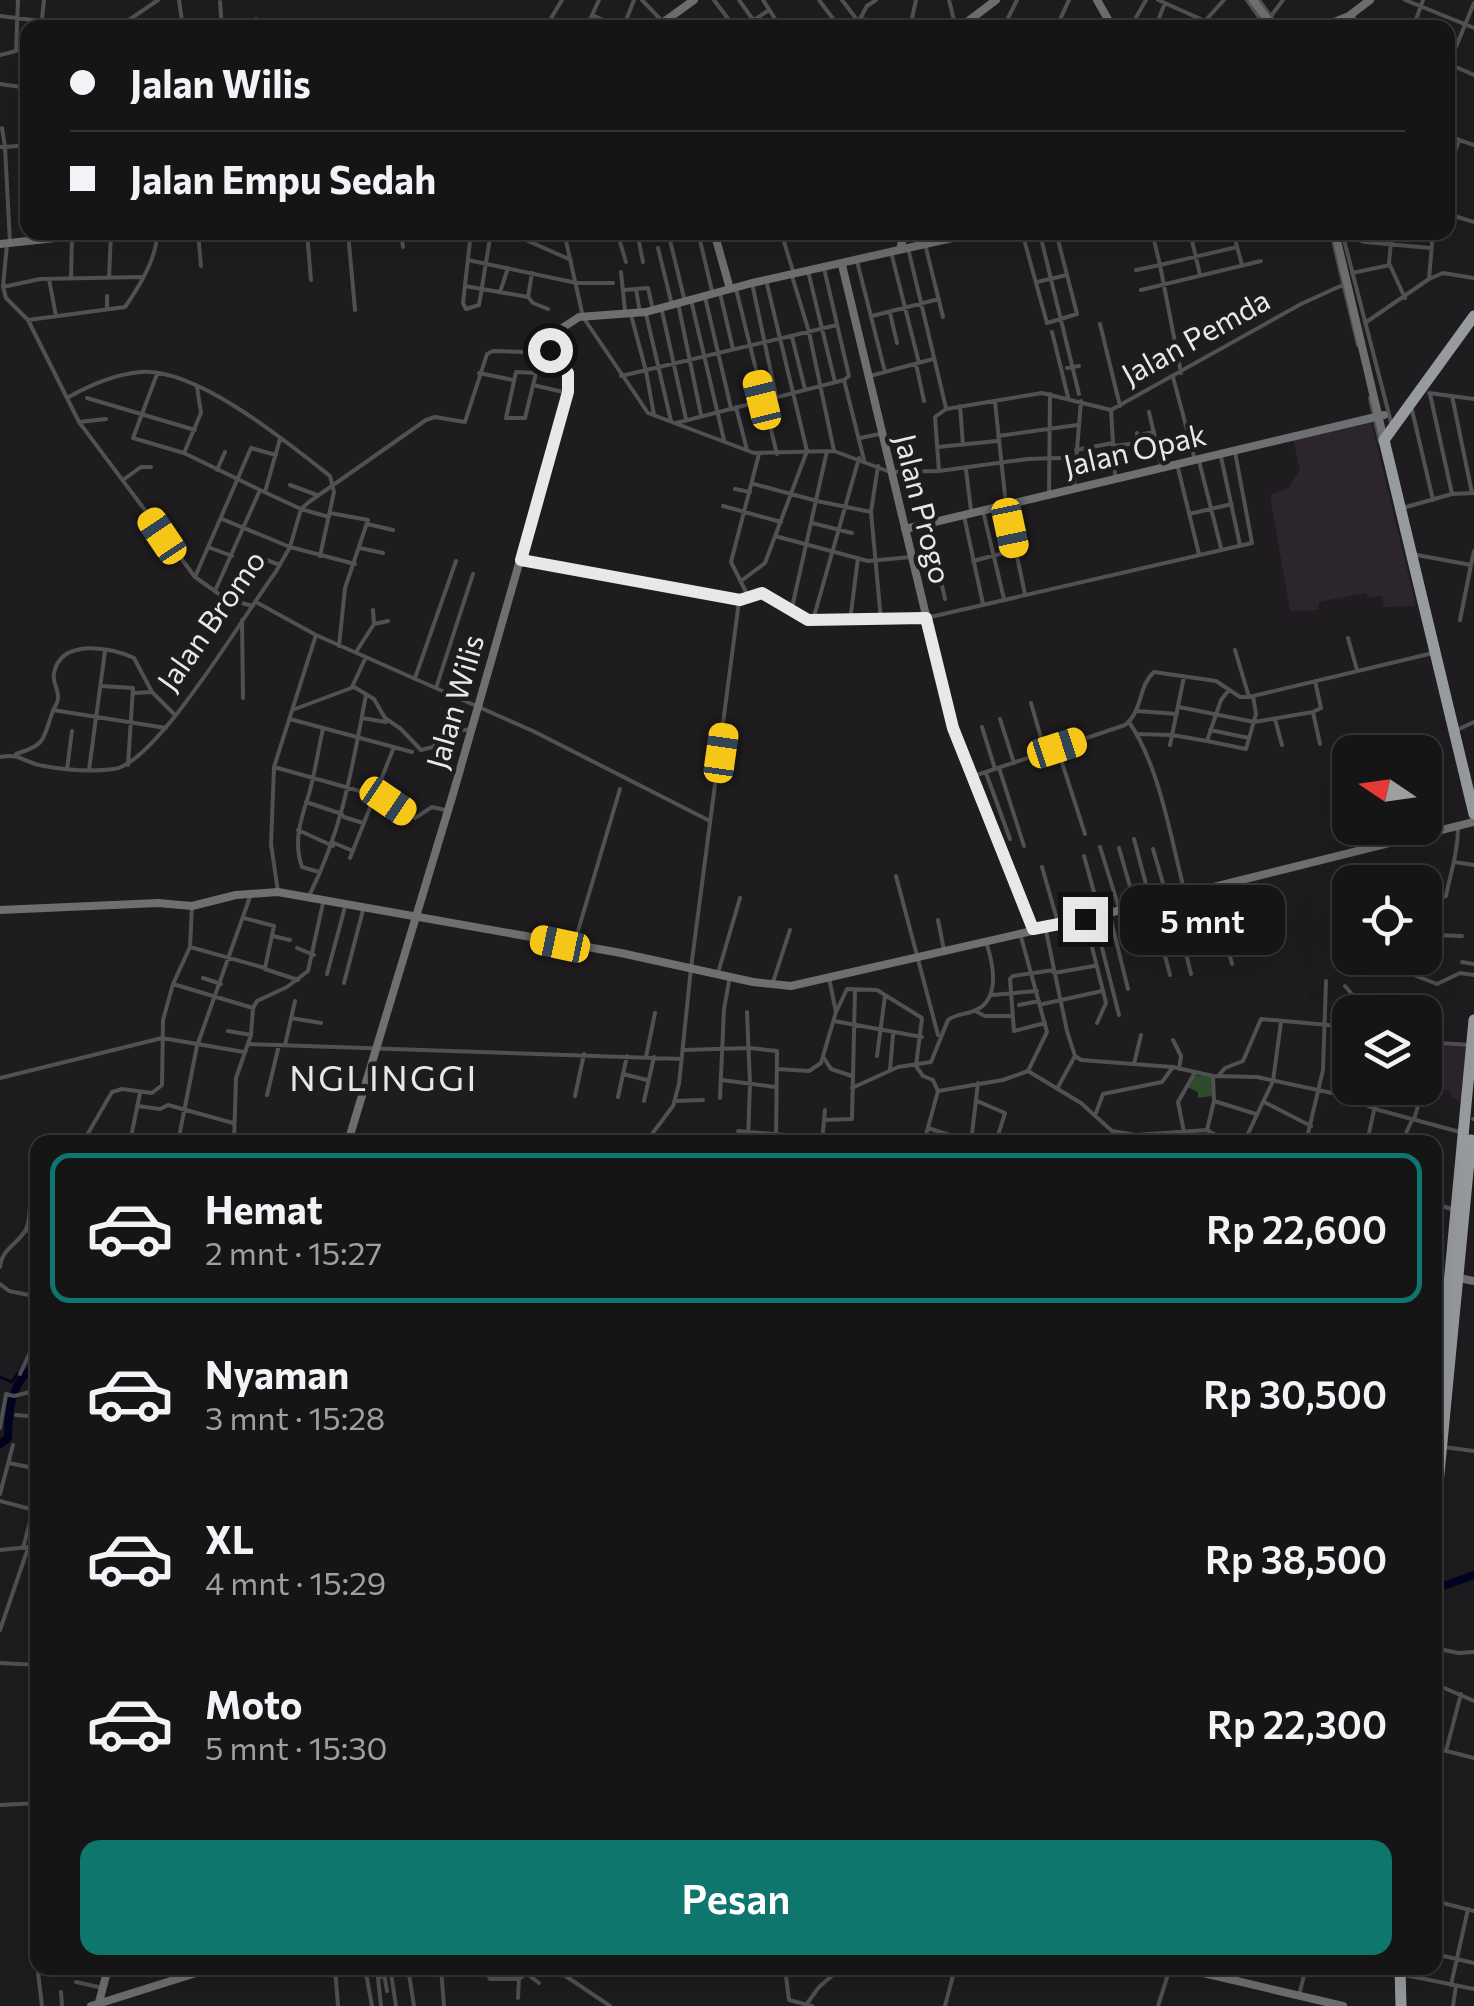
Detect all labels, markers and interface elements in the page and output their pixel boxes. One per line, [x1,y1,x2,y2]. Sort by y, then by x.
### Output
text: Jalan Wilis [130,59,311,106]
text: Jalan Empu Sedah [130,155,436,202]
street label: Jalan Pemda [1114,280,1275,392]
route start [528,328,573,373]
car [740,367,784,433]
street label: Jalan Opak [1060,414,1209,483]
street label: Jalan Progo [888,430,961,587]
car [989,496,1031,560]
car [133,503,191,569]
street label: Jalan Bromo [148,542,272,697]
street label: Jalan Wilis [417,630,490,773]
car [702,721,740,785]
car [1024,724,1090,772]
north arrow [1332,735,1442,845]
map controls [1332,735,1442,1105]
car [355,772,421,830]
button: locate [1332,865,1442,975]
callout: 5 mnt [1120,884,1285,954]
route end [1063,897,1108,942]
text: 5 mnt [1160,900,1245,940]
car [528,923,592,965]
button: layers [1332,995,1442,1105]
district label: NGLINGGI [289,1055,479,1098]
icon: car [85,1183,175,1273]
text: Hemat [205,1185,323,1232]
text: Rp 22,600 [1206,1205,1387,1252]
text: 2 mnt · 15:27 [205,1232,382,1272]
icon: car [85,1348,175,1438]
text: Nyaman [205,1350,349,1397]
text: Rp 30,500 [1203,1370,1387,1417]
text: 3 mnt · 15:28 [205,1397,385,1437]
icon: car [85,1513,175,1603]
text: XL [205,1515,254,1562]
text: Rp 38,500 [1205,1535,1387,1582]
text: 4 mnt · 15:29 [205,1562,386,1602]
icon: car [85,1678,175,1768]
text: Moto [205,1680,303,1727]
text: Rp 22,300 [1207,1700,1387,1747]
text: 5 mnt · 15:30 [205,1727,387,1767]
button: Pesan [80,1840,1392,1955]

